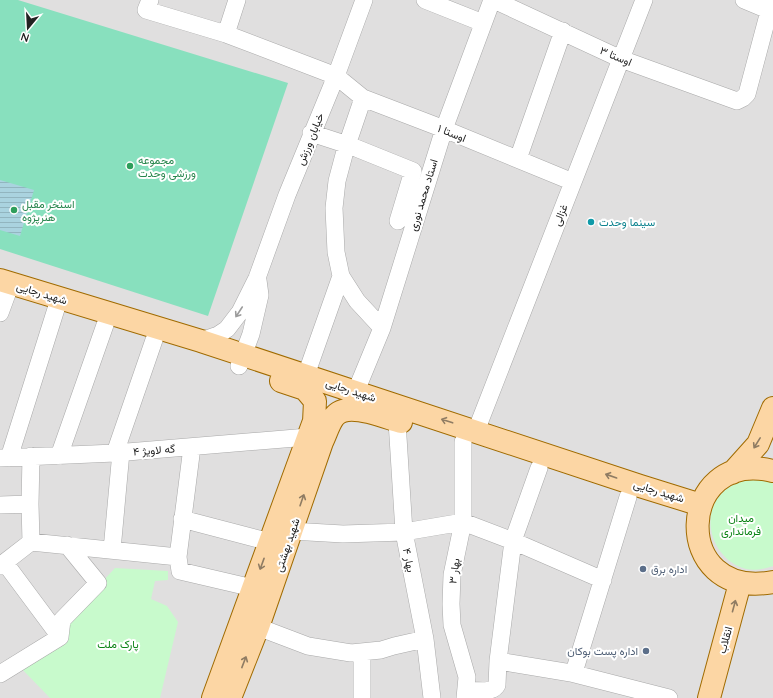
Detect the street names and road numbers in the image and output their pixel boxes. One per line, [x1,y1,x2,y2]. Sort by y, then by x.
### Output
street label: اوستا ۳ [598,43,634,69]
street label: خیابان ورزش [293,111,327,167]
street label: اوستا ۱ [436,121,468,145]
street label: استاد محمد نوری [405,157,441,233]
street label: غزالی [550,202,571,228]
street label: شهید رجایی [15,279,69,307]
street label: شهید رجایی [324,375,378,405]
street label: گه لاویژ ۴ [133,442,176,458]
street label: شهید رجایی [632,477,686,505]
street label: شهید بهشتی [271,516,303,574]
street label: بهار ۴ [400,547,418,573]
street label: بهار ۳ [445,557,463,585]
street label: انقلاب [715,625,735,655]

